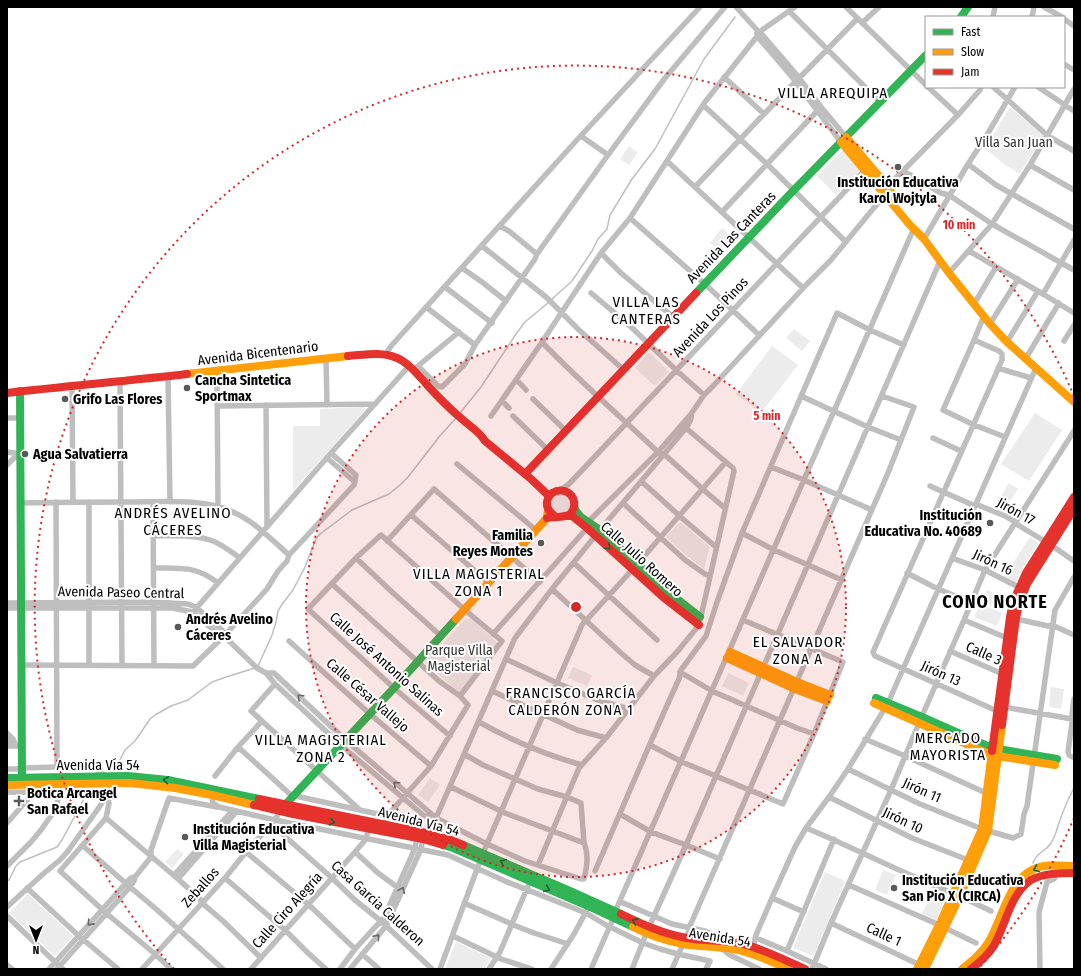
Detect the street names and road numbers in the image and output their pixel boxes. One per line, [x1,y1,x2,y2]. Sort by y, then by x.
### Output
street label: Avenida Las Canteras [683,188,779,287]
street label: Avenida Los Pinos [669,274,752,361]
street label: Avenida Bicentenario [197,338,319,369]
street label: Jirón 17 [994,494,1038,529]
street label: Calle Julio Romero [597,518,686,601]
street label: Jirón 16 [970,546,1016,579]
street label: Avenida Paseo Central [58,583,185,602]
street label: Calle José Antonio Salinas [326,609,447,720]
street label: Calle 3 [963,638,1004,669]
street label: Calle César Vallejo [323,655,413,736]
street label: Jirón 13 [918,657,963,690]
street label: Avenida Vía 54 [56,757,140,774]
street label: Jirón 11 [900,774,944,806]
street label: Avenida Vía 54 [376,803,461,840]
street label: Jirón 10 [880,804,926,837]
street label: Casa Garcia Calderon [327,857,428,950]
street label: Zeballos [178,864,223,911]
street label: Calle Ciro Alegría [249,869,326,952]
street label: Calle 1 [864,919,904,950]
street label: Avenida 54 [688,924,752,951]

